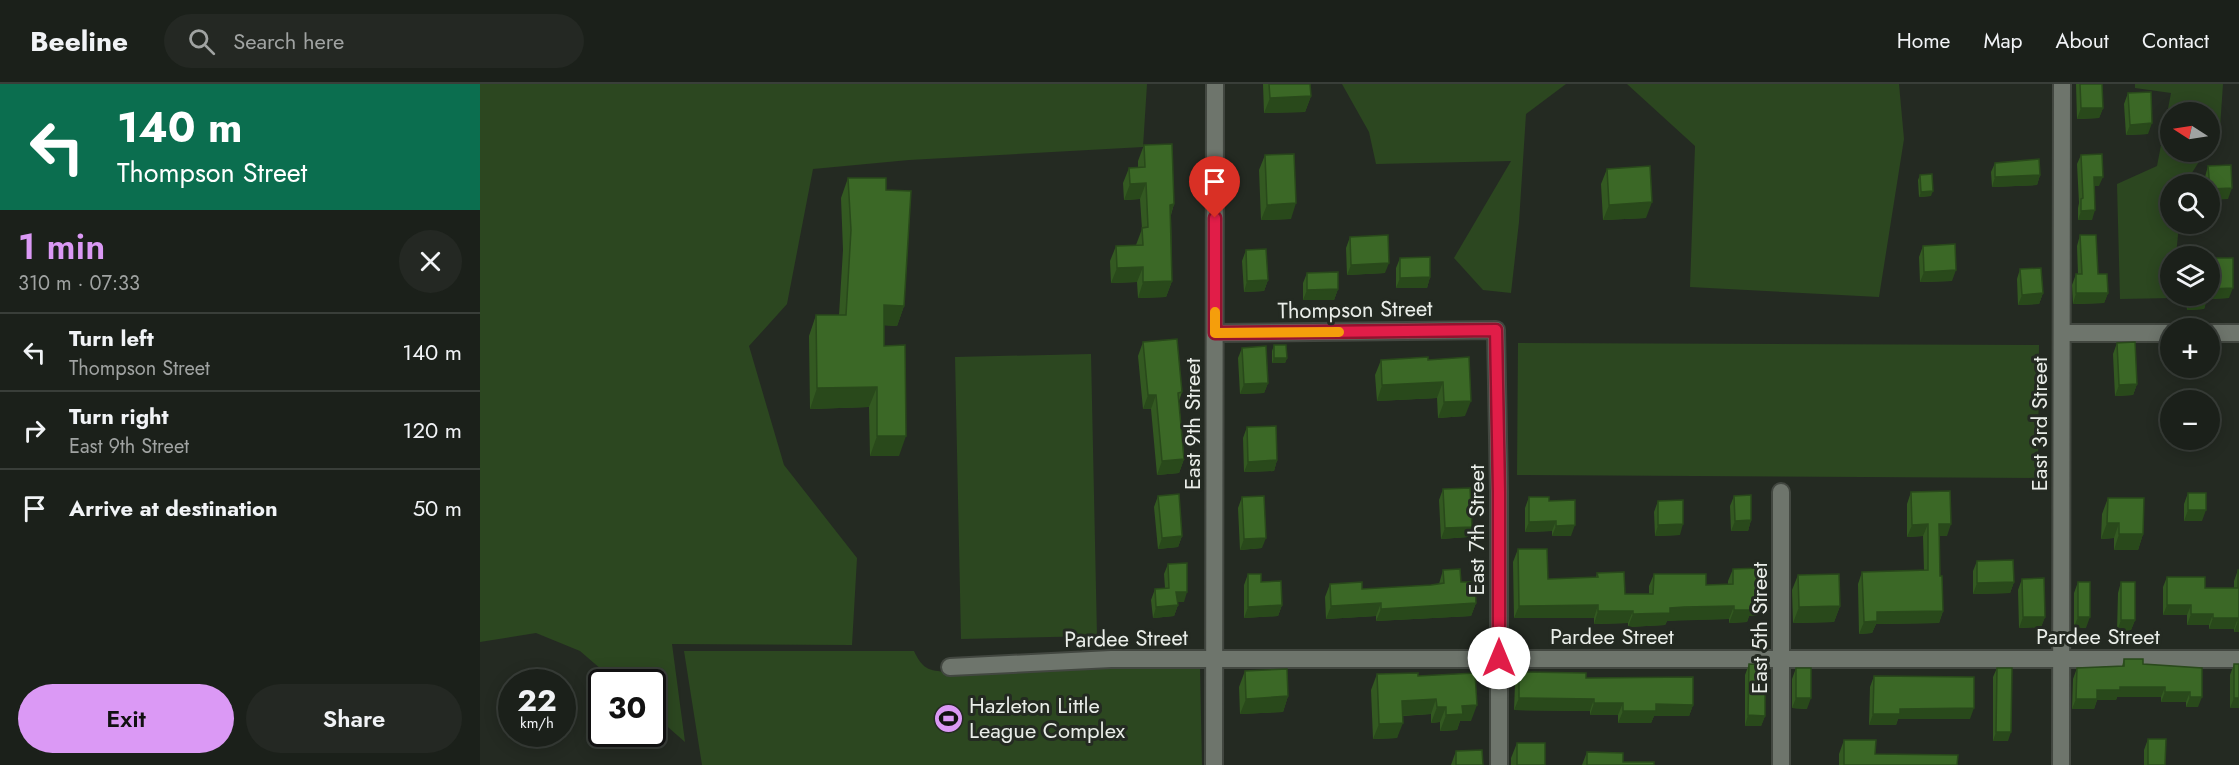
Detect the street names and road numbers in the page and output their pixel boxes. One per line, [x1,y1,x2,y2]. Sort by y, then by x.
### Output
street label: Thompson Street [1277,292,1433,326]
street label: East 3rd Street [2023,356,2055,491]
street label: East 9th Street [1176,357,1208,490]
street label: East 7th Street [1460,464,1492,595]
street label: East 5th Street [1743,561,1775,694]
street label: Pardee Street [1550,620,1675,652]
street label: Pardee Street [2036,620,2161,652]
street label: Pardee Street [1064,621,1189,655]

